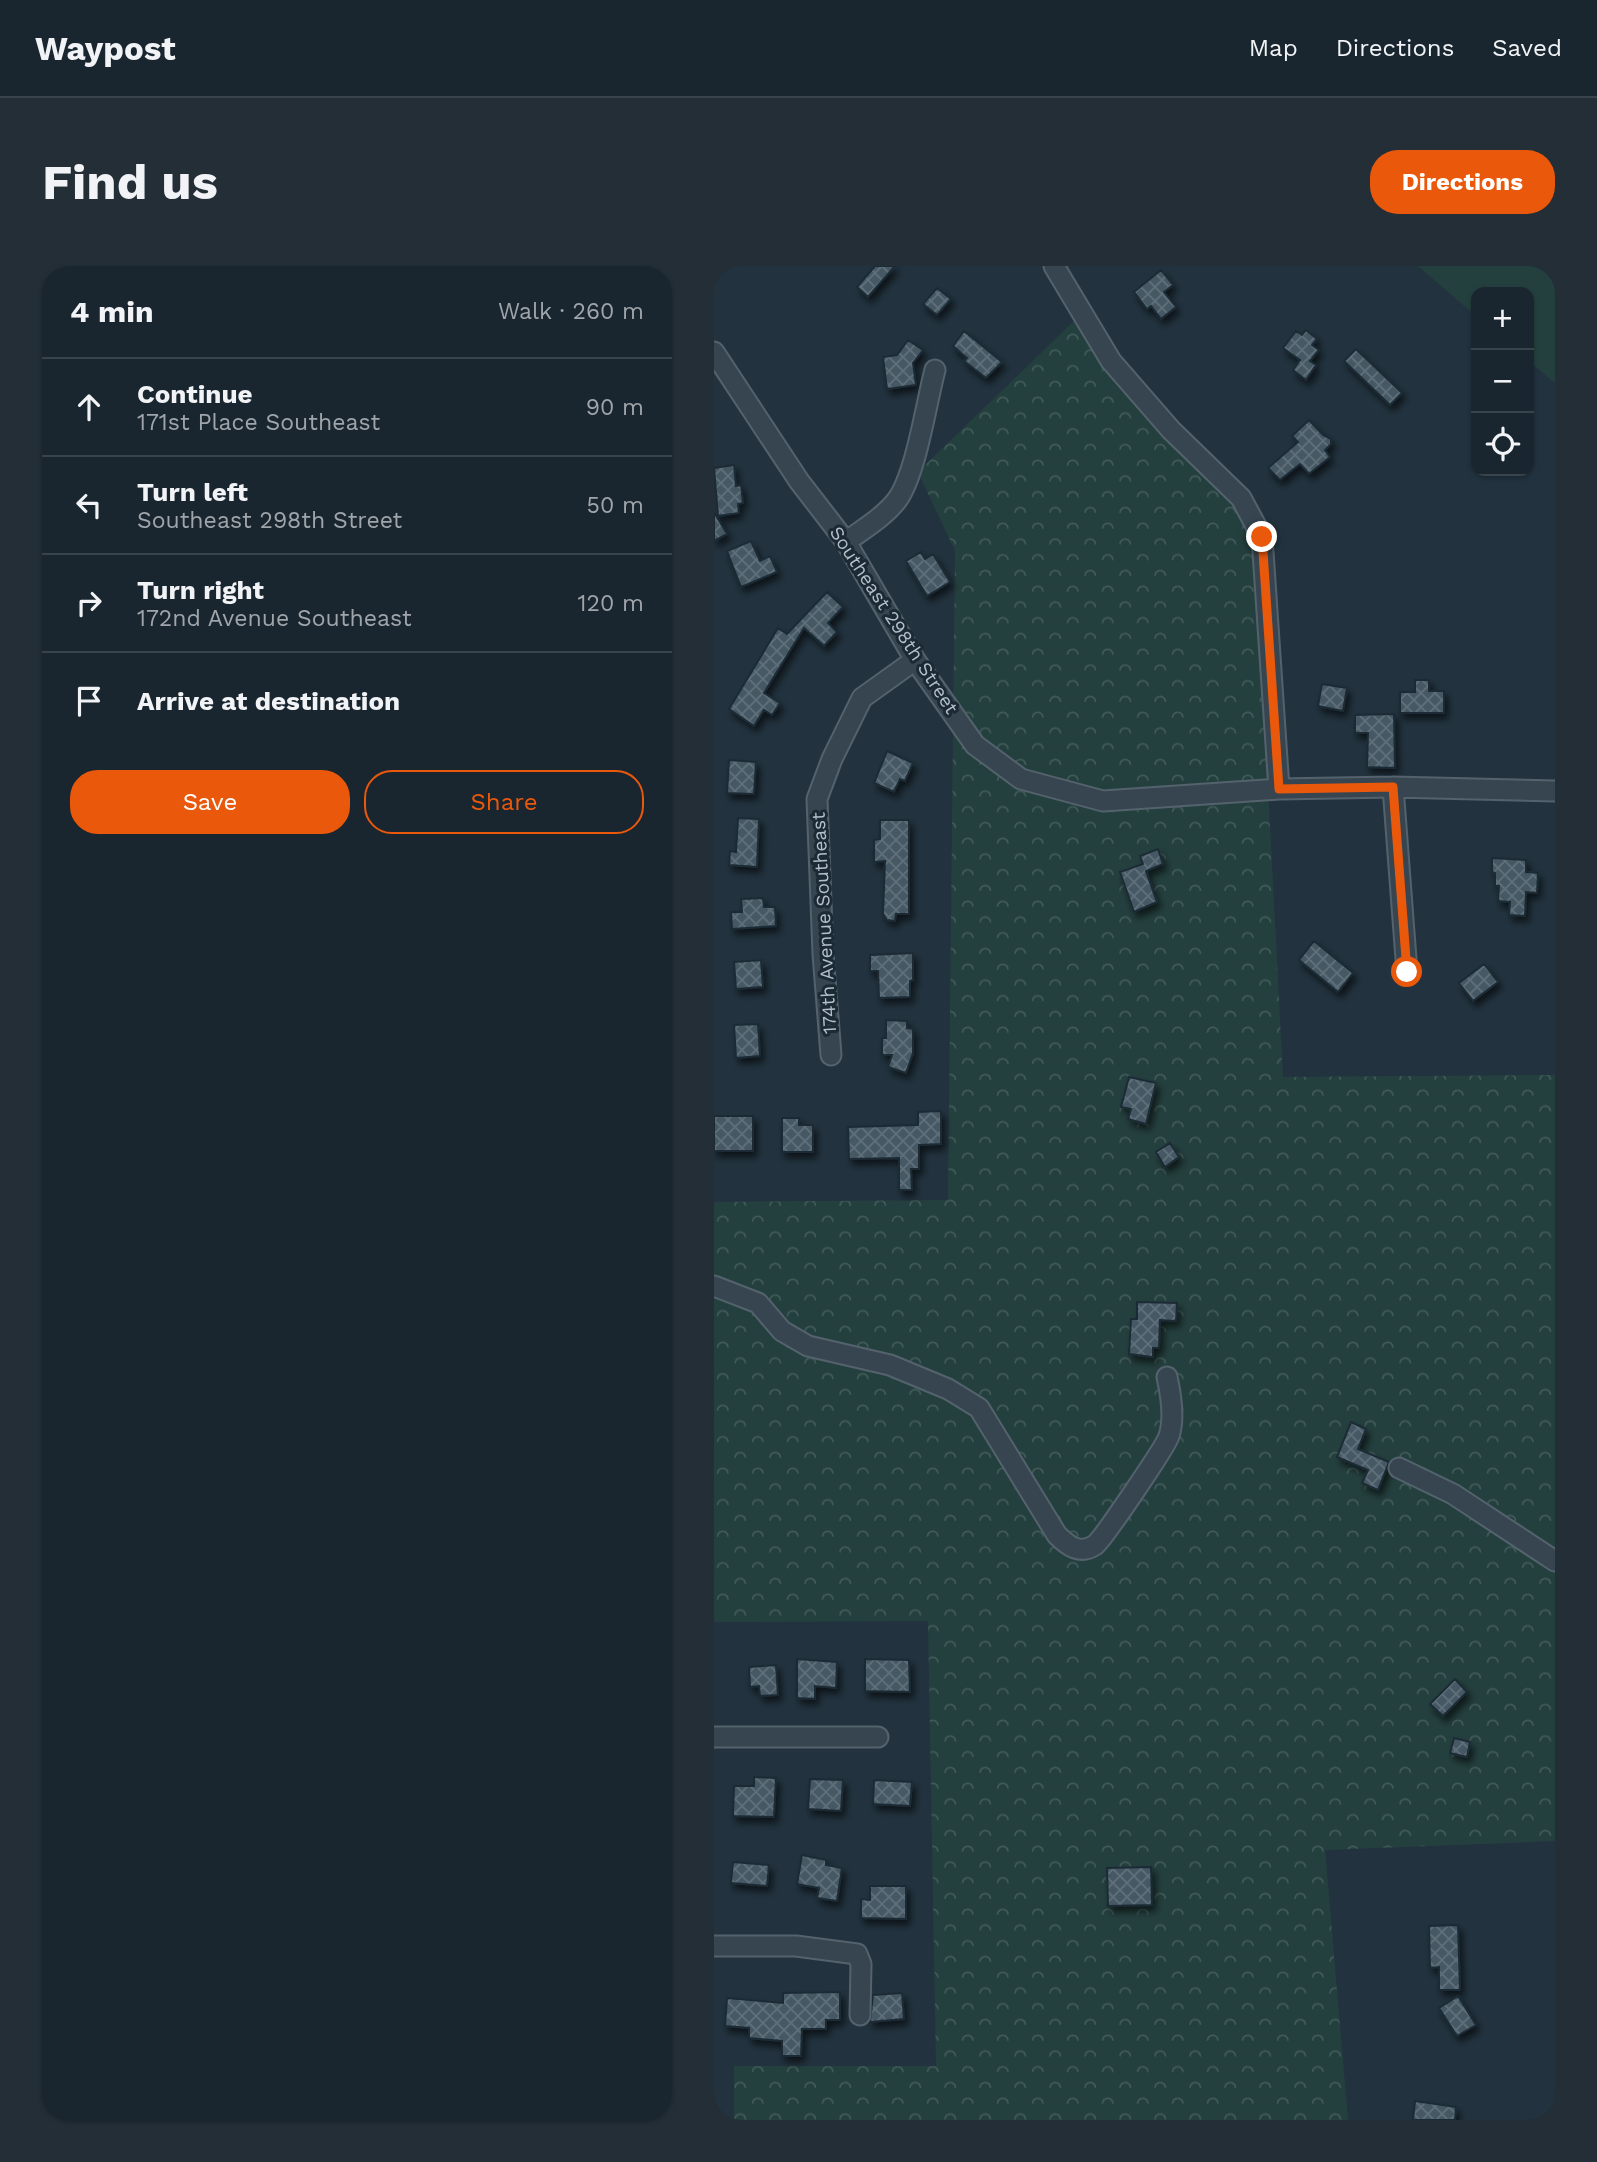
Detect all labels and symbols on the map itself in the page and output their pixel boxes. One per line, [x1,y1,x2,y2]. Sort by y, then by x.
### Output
route end [1246,521,1277,552]
street label: Southeast 298th Street [825,522,963,718]
street label: 174th Avenue Southeast [807,811,841,1035]
route start [1391,956,1422,987]

